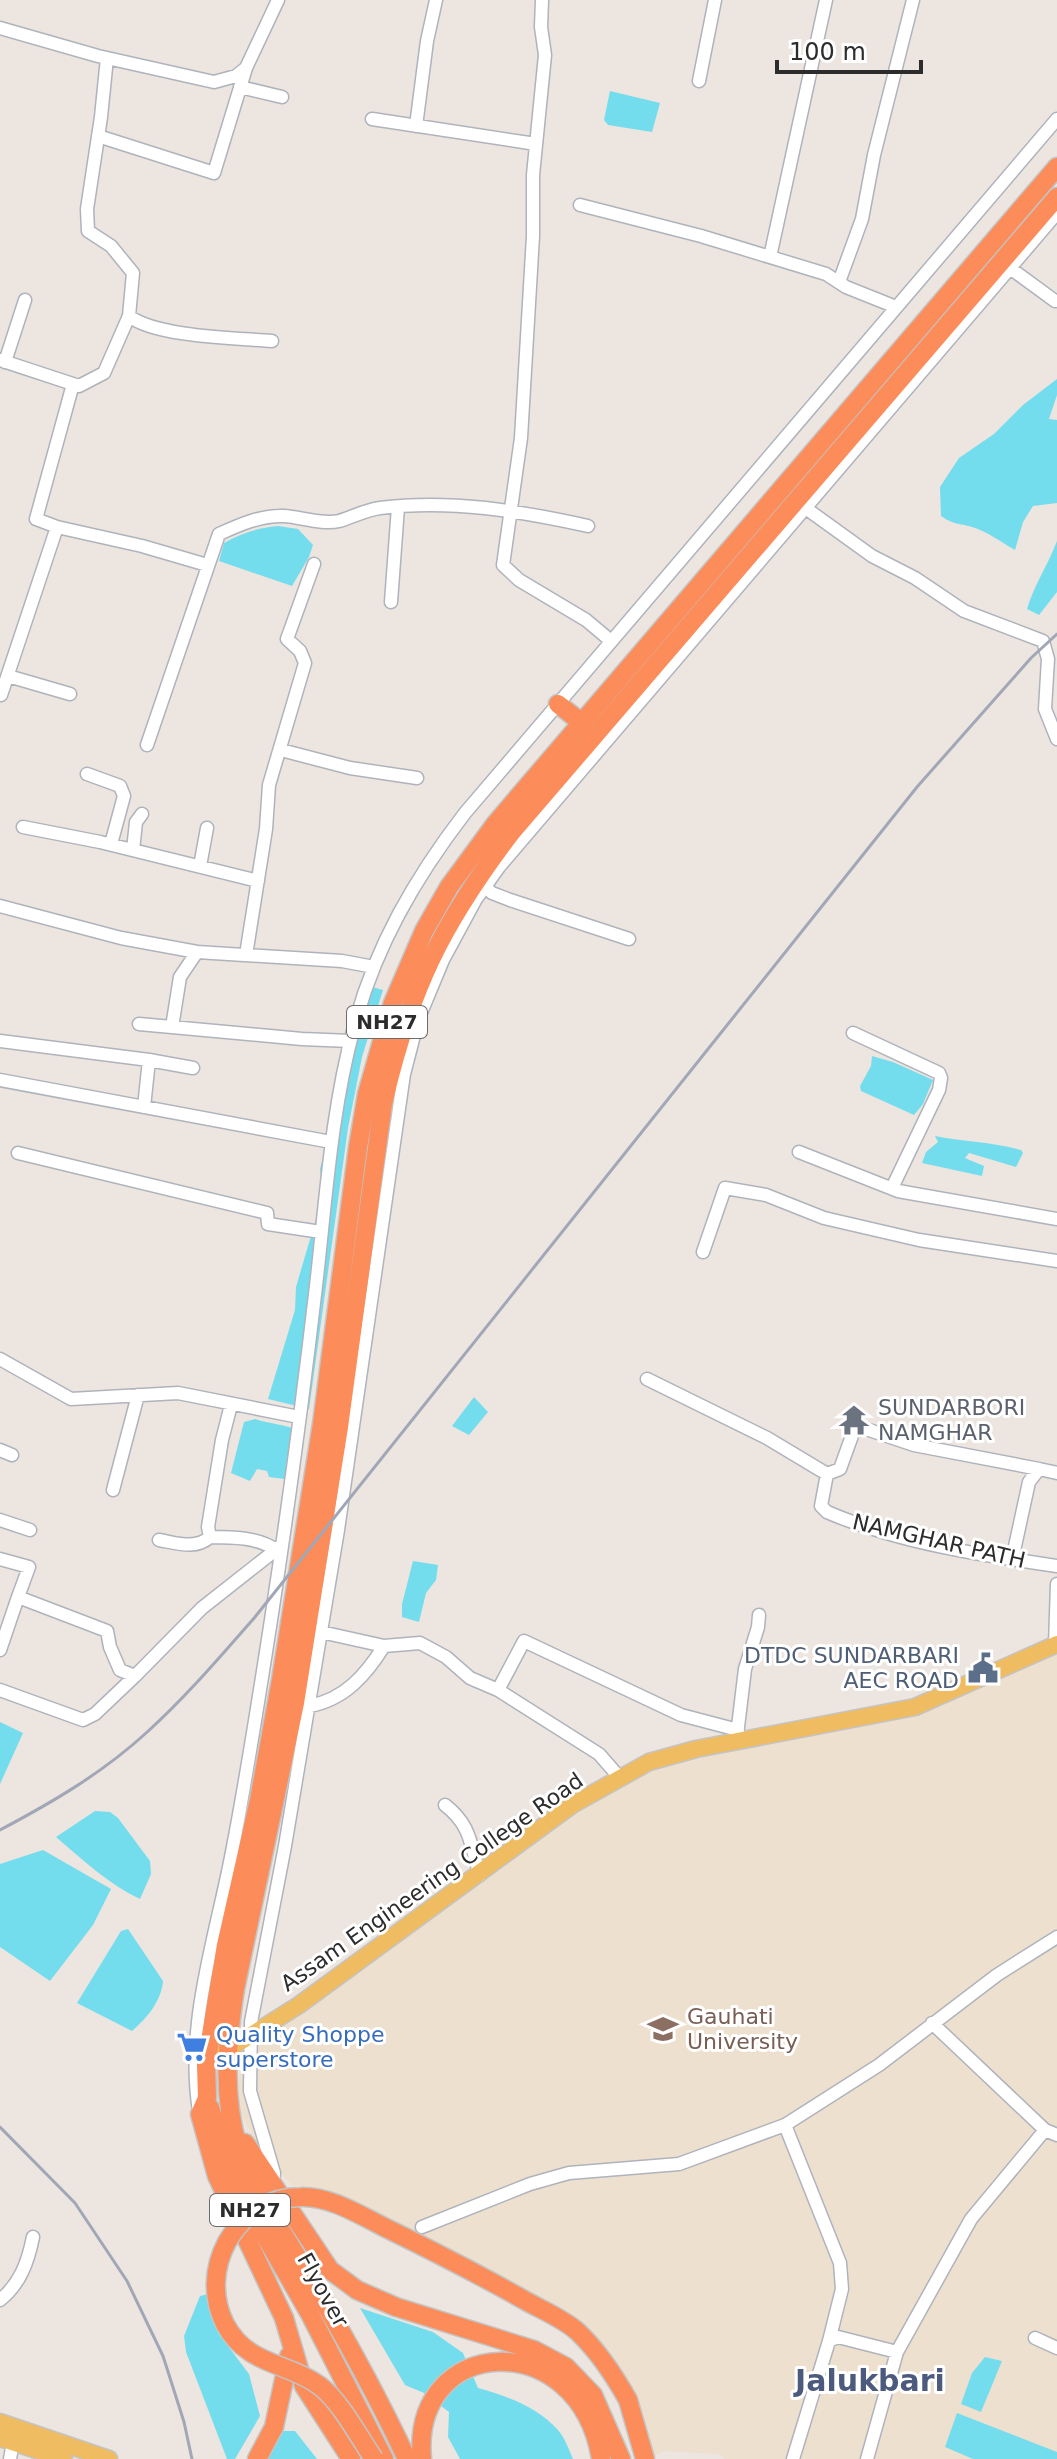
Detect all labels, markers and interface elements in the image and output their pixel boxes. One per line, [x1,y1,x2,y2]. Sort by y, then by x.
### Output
scale bar [777,24,921,74]
text: 100 m [789,38,866,66]
road number: NH27 [347,1006,427,1038]
place label: SUNDARBORI NAMGHAR [878,1395,1025,1445]
temple icon: SUNDARBORI NAMGHAR [837,1403,871,1437]
street label: NAMGHAR PATH [850,1509,1028,1573]
place label: DTDC SUNDARBARI AEC ROAD [744,1643,959,1693]
public building icon: DTDC SUNDARBARI AEC ROAD [966,1651,1000,1685]
street label: Assam Engineering College Road [276,1768,588,1996]
place label: Gauhati University [687,2004,798,2054]
school or university icon: Gauhati University [646,2012,680,2046]
place label: Quality Shoppe superstore [216,2022,384,2072]
supermarket icon: Quality Shoppe superstore [175,2030,209,2064]
road number: NH27 [210,2194,290,2226]
street label: Flyover [292,2249,354,2332]
district label: Jalukbari [793,2363,945,2398]

